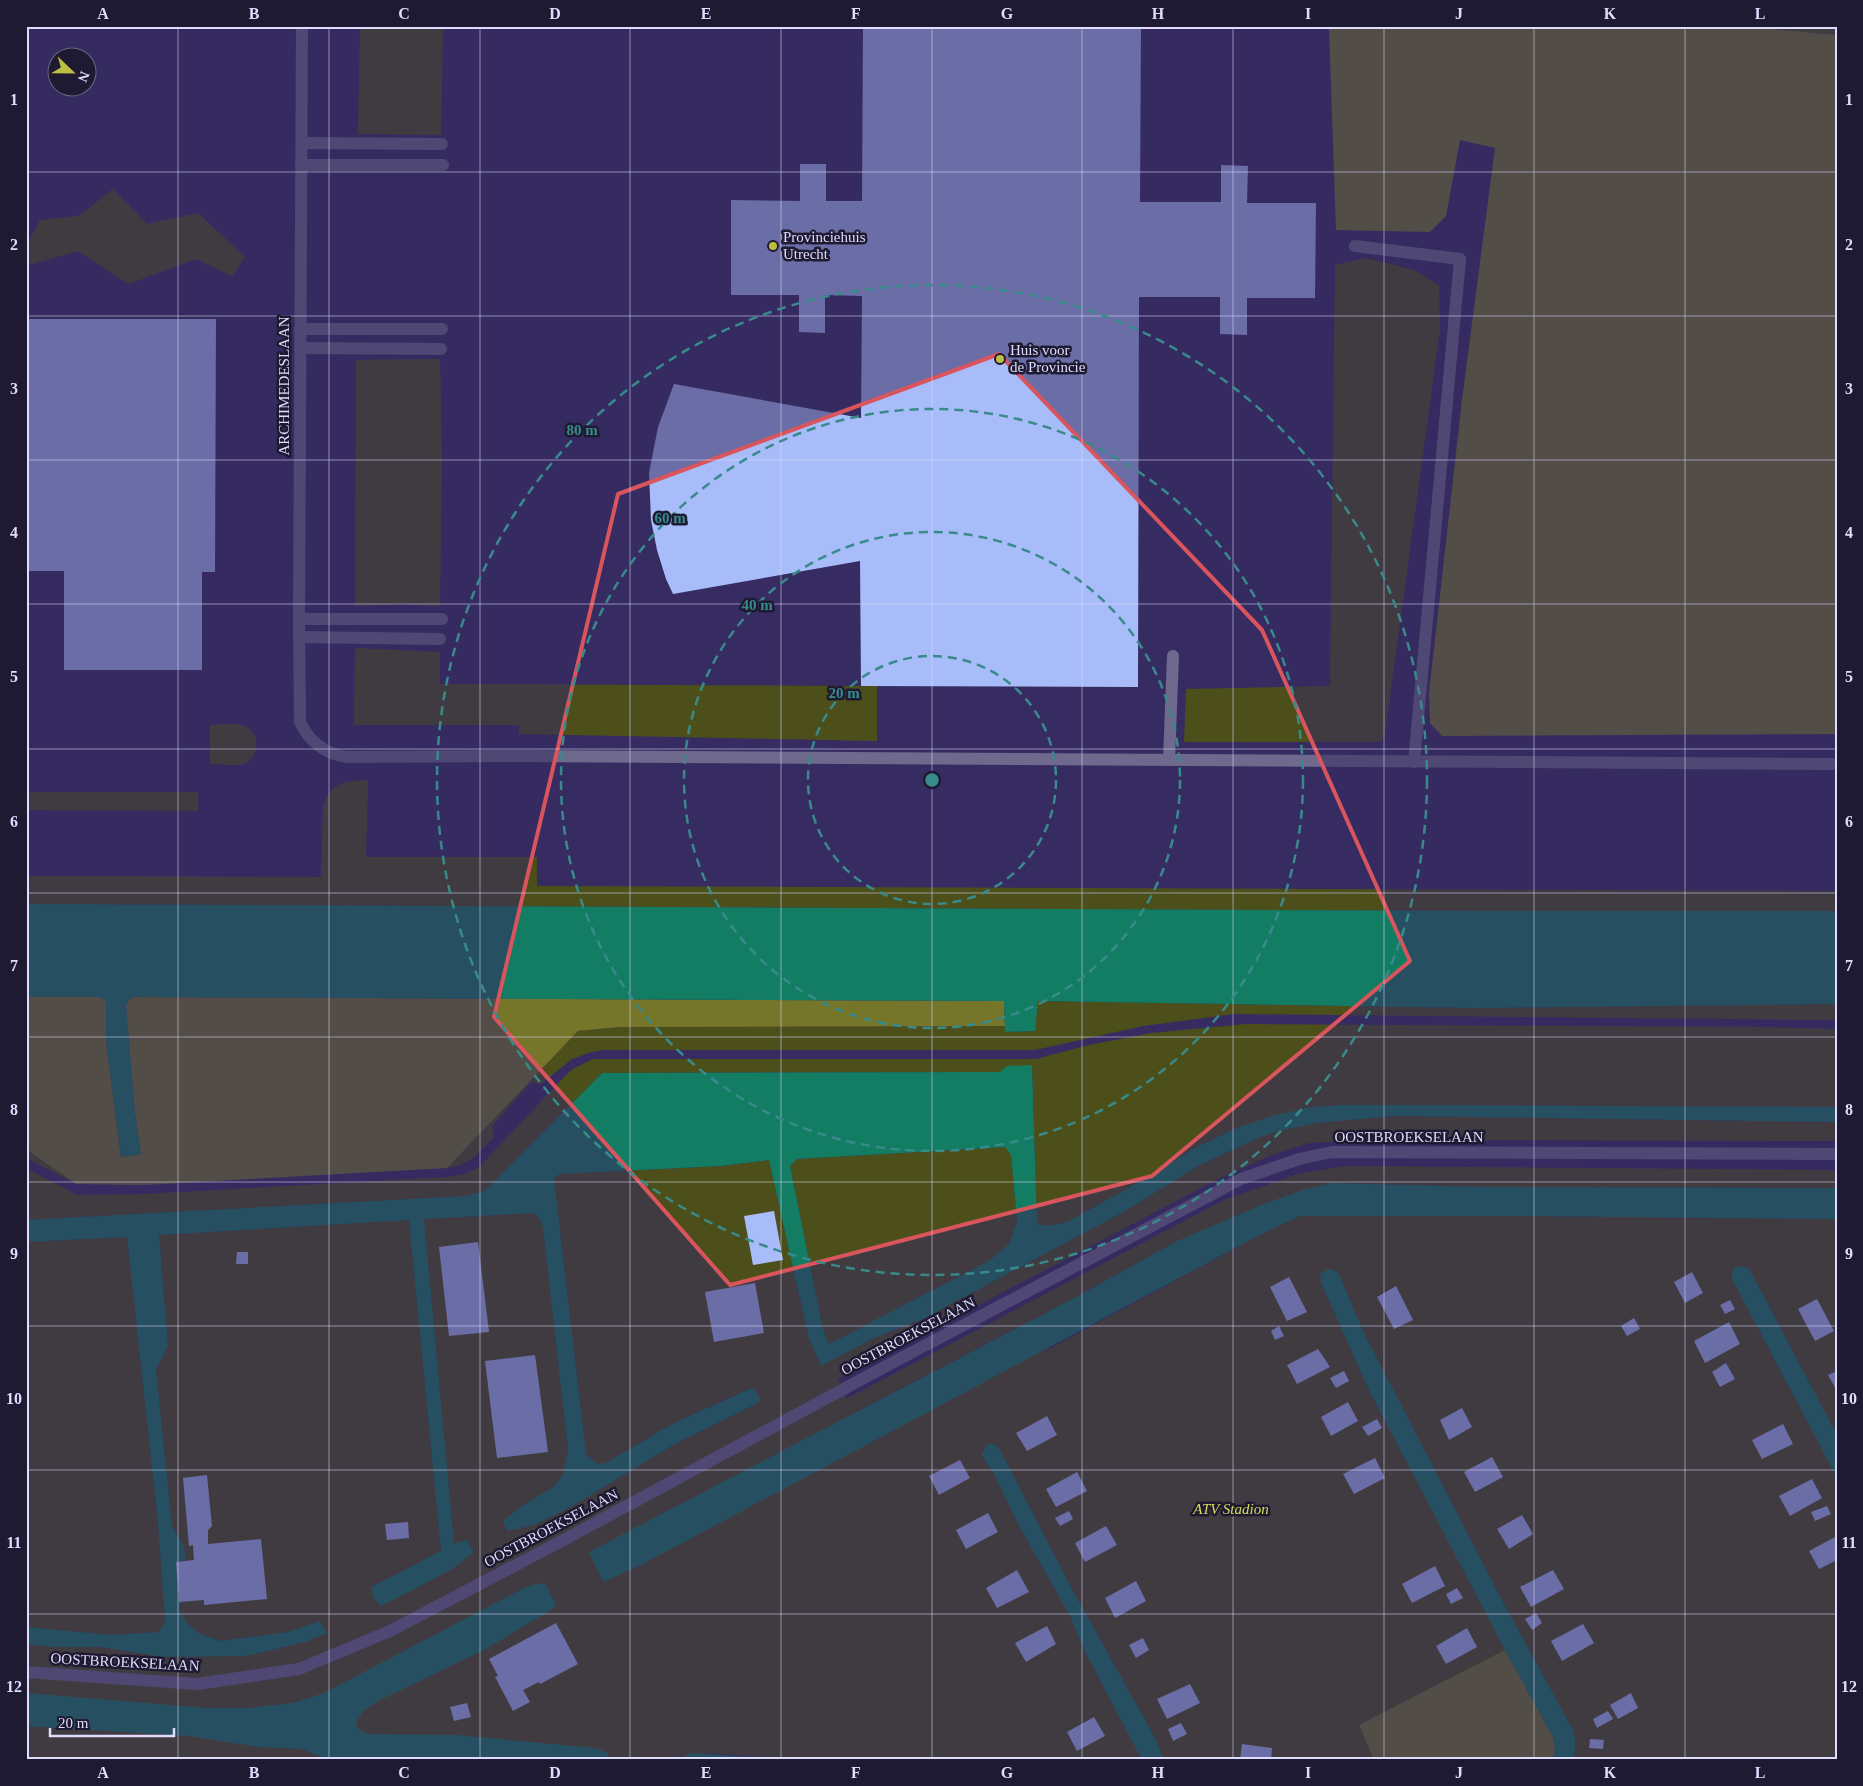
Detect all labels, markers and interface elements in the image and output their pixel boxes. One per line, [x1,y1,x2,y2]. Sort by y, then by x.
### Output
text: A [97,5,109,22]
text: B [249,5,260,22]
text: C [398,5,410,22]
text: D [549,5,561,22]
text: E [701,5,711,22]
text: F [851,5,861,22]
text: G [1001,5,1014,22]
text: H [1152,5,1165,22]
text: I [1305,5,1311,22]
text: J [1455,5,1463,22]
text: K [1604,5,1617,22]
text: L [1755,5,1765,22]
north arrow [48,48,98,98]
text: N [75,69,92,84]
text: 1 [10,91,18,108]
text: 1 [1845,91,1853,108]
place label: Provinciehuis Utrecht [783,229,866,262]
text: 2 [10,236,18,253]
text: 2 [1845,236,1853,253]
marker: Provinciehuis Utrecht [767,240,779,252]
street label: ARCHIMEDESLAAN [276,316,292,456]
place label: Huis voor de Provincie [1010,342,1086,375]
marker: Huis voor de Provincie [994,353,1006,365]
text: 3 [10,380,18,397]
text: 3 [1845,380,1853,397]
text: 80 m [566,422,598,438]
text: 60 m [654,510,686,526]
text: 4 [10,524,18,541]
text: 4 [1845,524,1853,541]
text: 40 m [741,597,773,613]
text: 5 [10,668,18,685]
text: 5 [1845,668,1853,685]
text: 20 m [828,685,860,701]
centre of rings [923,771,941,789]
text: 6 [10,813,18,830]
text: 6 [1845,813,1853,830]
text: 7 [10,957,18,974]
text: 7 [1845,957,1853,974]
text: 8 [10,1101,18,1118]
text: 8 [1845,1101,1853,1118]
street label: OOSTBROEKSELAAN [1334,1129,1484,1145]
text: 9 [10,1245,18,1262]
text: 9 [1845,1245,1853,1262]
street label: OOSTBROEKSELAAN [838,1294,978,1378]
text: 10 [6,1390,22,1407]
text: 10 [1841,1390,1857,1407]
street label: OOSTBROEKSELAAN [481,1486,621,1570]
park label: ATV Stadion [1192,1501,1269,1517]
text: 11 [6,1534,22,1551]
text: 11 [1841,1534,1857,1551]
street label: OOSTBROEKSELAAN [50,1650,200,1674]
text: 12 [6,1678,22,1695]
text: 12 [1841,1678,1857,1695]
scale bar [50,1706,174,1738]
text: 20 m [58,1715,89,1731]
text: A [97,1764,109,1781]
text: B [249,1764,260,1781]
text: C [398,1764,410,1781]
text: D [549,1764,561,1781]
text: E [701,1764,711,1781]
text: F [851,1764,861,1781]
text: G [1001,1764,1014,1781]
text: H [1152,1764,1165,1781]
text: I [1305,1764,1311,1781]
text: J [1455,1764,1463,1781]
text: K [1604,1764,1617,1781]
text: L [1755,1764,1765,1781]

